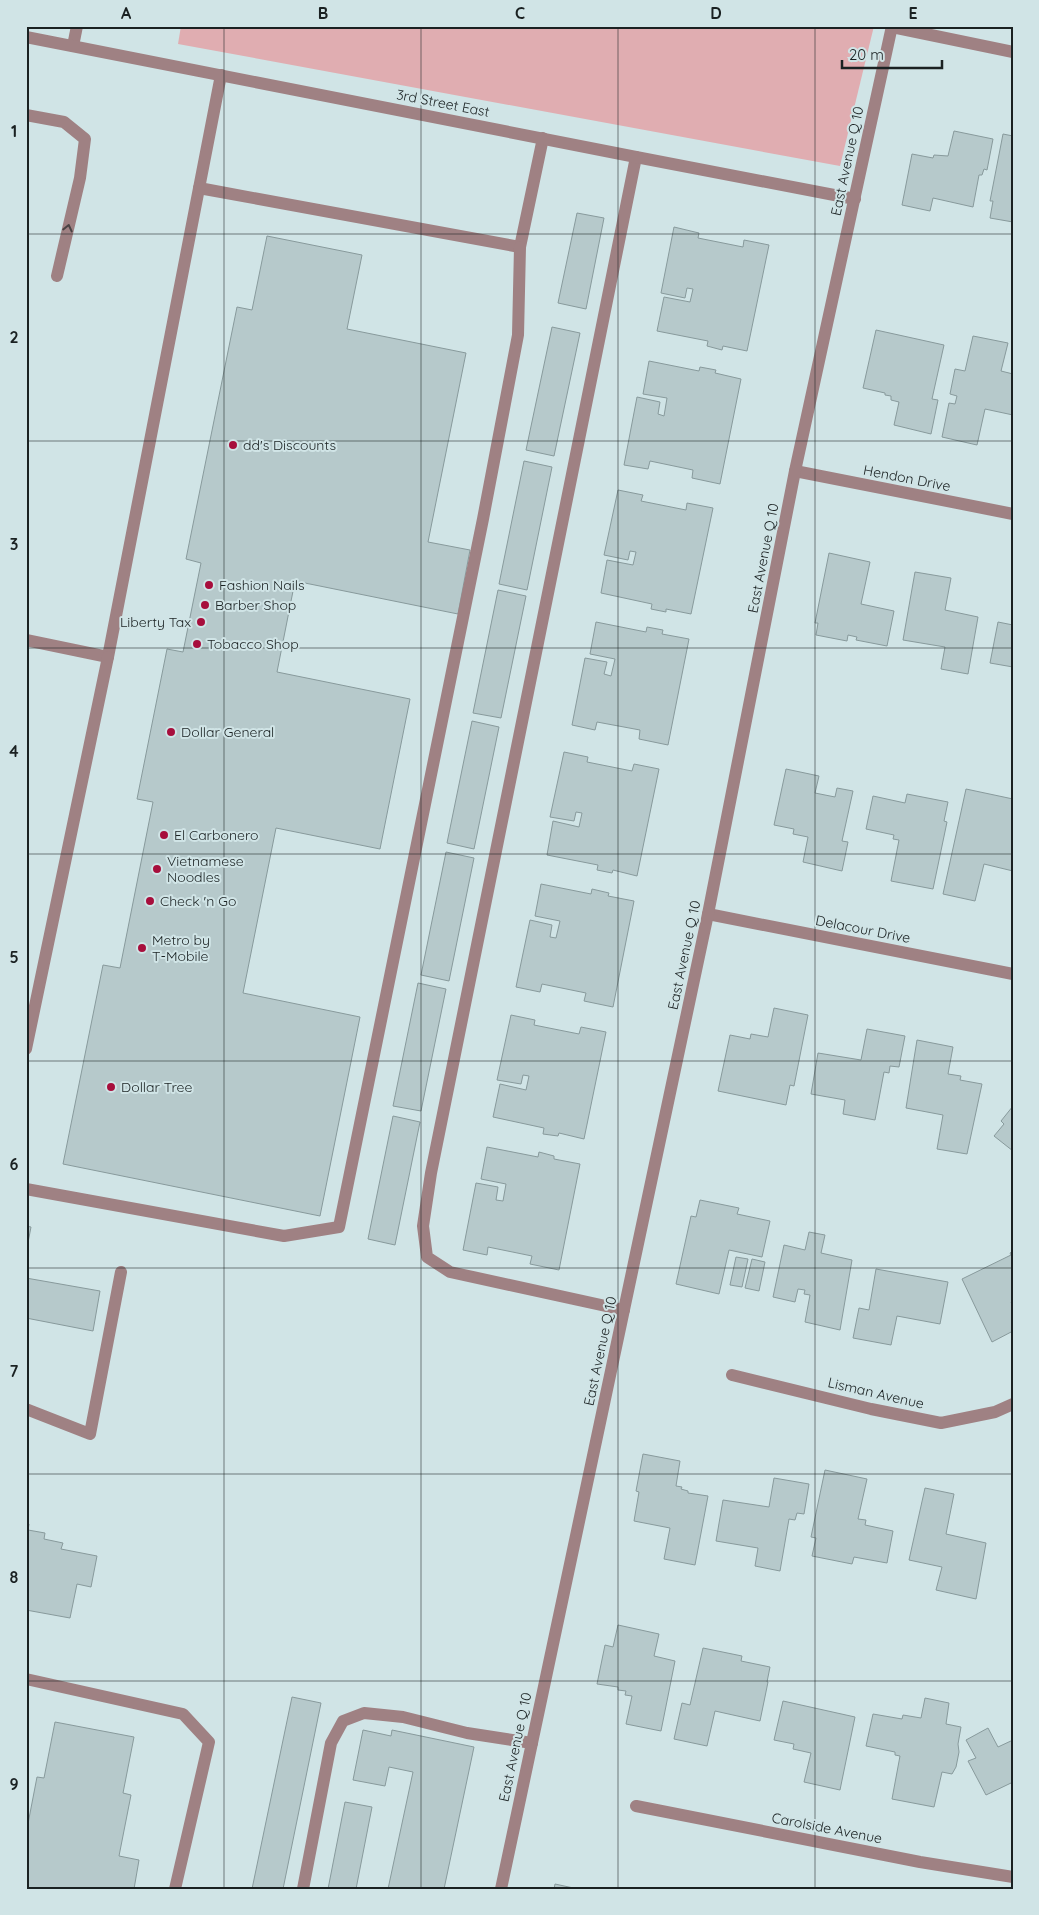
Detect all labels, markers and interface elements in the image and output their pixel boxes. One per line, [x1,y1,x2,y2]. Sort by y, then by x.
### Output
text: A [121,3,132,23]
text: B [318,3,328,23]
text: C [515,3,525,23]
text: D [710,3,722,23]
text: E [908,3,918,23]
scale bar [842,38,942,70]
text: 20 m [849,45,884,64]
street label: 3rd Street East [395,85,491,121]
street label: East Avenue Q 10 [827,105,867,217]
text: 1 [11,121,17,141]
one-way arrow [62,224,73,233]
text: 2 [9,327,19,347]
place label: dd's Discounts [243,436,336,454]
marker: dd's Discounts [227,439,239,451]
street label: Hendon Drive [862,461,952,495]
street label: East Avenue Q 10 [744,502,782,614]
text: 3 [10,534,18,554]
place label: Fashion Nails [219,576,304,594]
marker: Fashion Nails [203,579,215,591]
place label: Barber Shop [215,596,296,614]
marker: Barber Shop [199,599,211,611]
place label: Liberty Tax [120,613,191,631]
marker: Liberty Tax [195,616,207,628]
place label: Tobacco Shop [207,635,299,653]
marker: Tobacco Shop [191,638,203,650]
place label: Dollar General [181,723,274,741]
marker: Dollar General [165,726,177,738]
text: 4 [9,741,19,761]
place label: El Carbonero [174,826,259,844]
marker: El Carbonero [158,829,170,841]
place label: Vietnamese Noodles [167,852,244,886]
marker: Vietnamese Noodles [151,863,163,875]
place label: Check 'n Go [160,892,236,910]
marker: Check 'n Go [144,895,156,907]
street label: East Avenue Q 10 [664,899,704,1011]
street label: Delacour Drive [814,911,912,947]
place label: Metro by T-Mobile [152,931,210,965]
marker: Metro by T-Mobile [136,942,148,954]
text: 5 [9,947,19,967]
place label: Dollar Tree [121,1078,192,1096]
marker: Dollar Tree [105,1081,117,1093]
text: 6 [10,1154,19,1174]
street label: East Avenue Q 10 [580,1295,620,1407]
text: 7 [10,1361,19,1381]
street label: Lisman Avenue [826,1373,926,1413]
text: 8 [10,1567,19,1587]
street label: East Avenue Q 10 [495,1691,535,1803]
text: 9 [9,1774,19,1794]
street label: Carolside Avenue [770,1808,884,1848]

